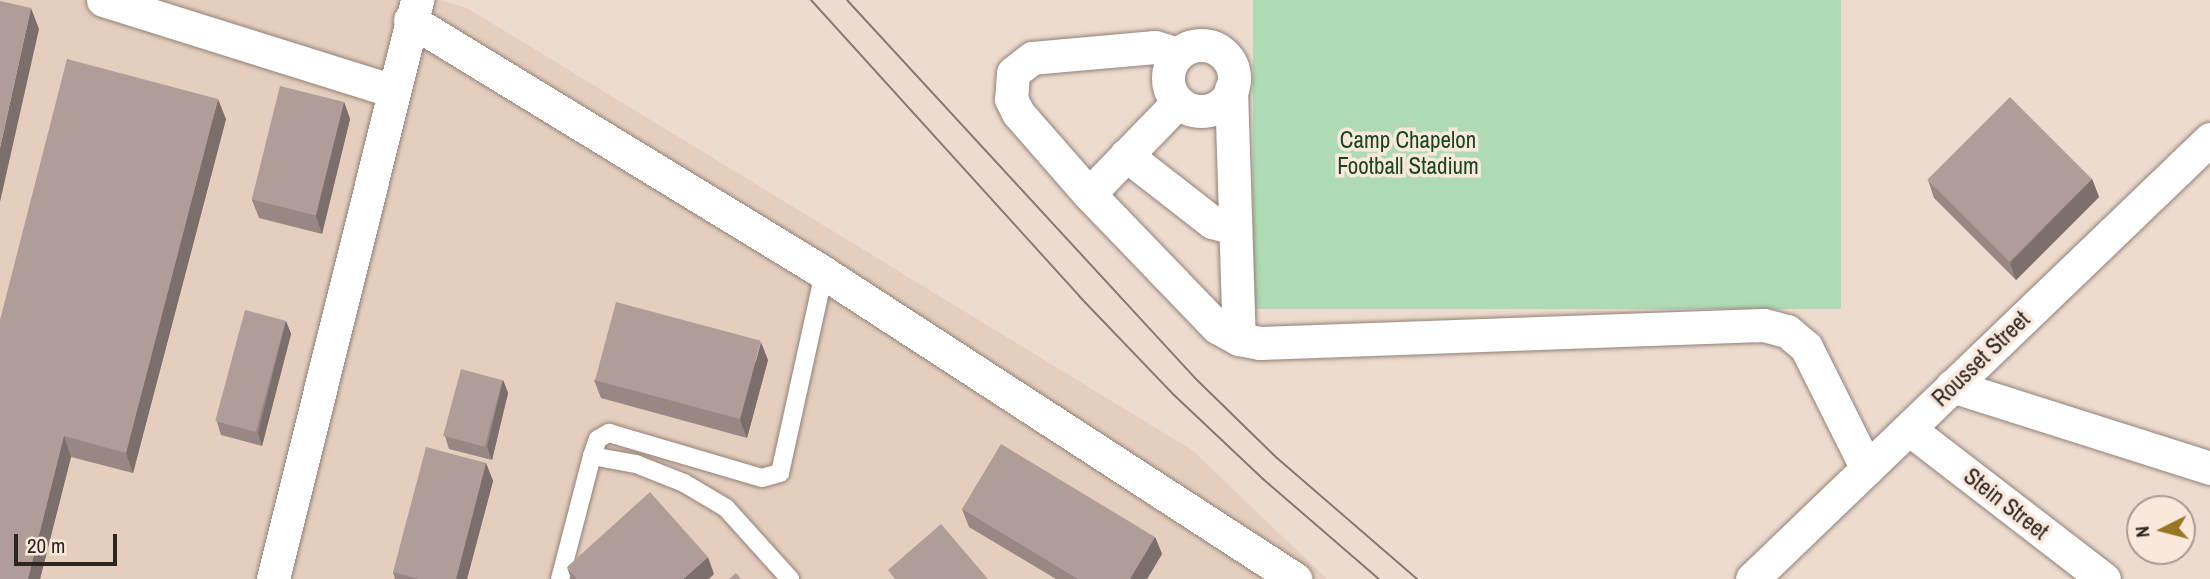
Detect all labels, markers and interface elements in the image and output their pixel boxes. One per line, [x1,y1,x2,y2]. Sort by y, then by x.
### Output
park label: Camp Chapelon Football Stadium [1337,126,1479,180]
street label: Rousset Street [1927,306,2035,412]
street label: Stein Street [1958,462,2054,546]
north arrow [2126,495,2196,565]
scale bar [18,520,121,564]
text: N [2129,525,2156,539]
text: 20 m [27,531,65,560]

